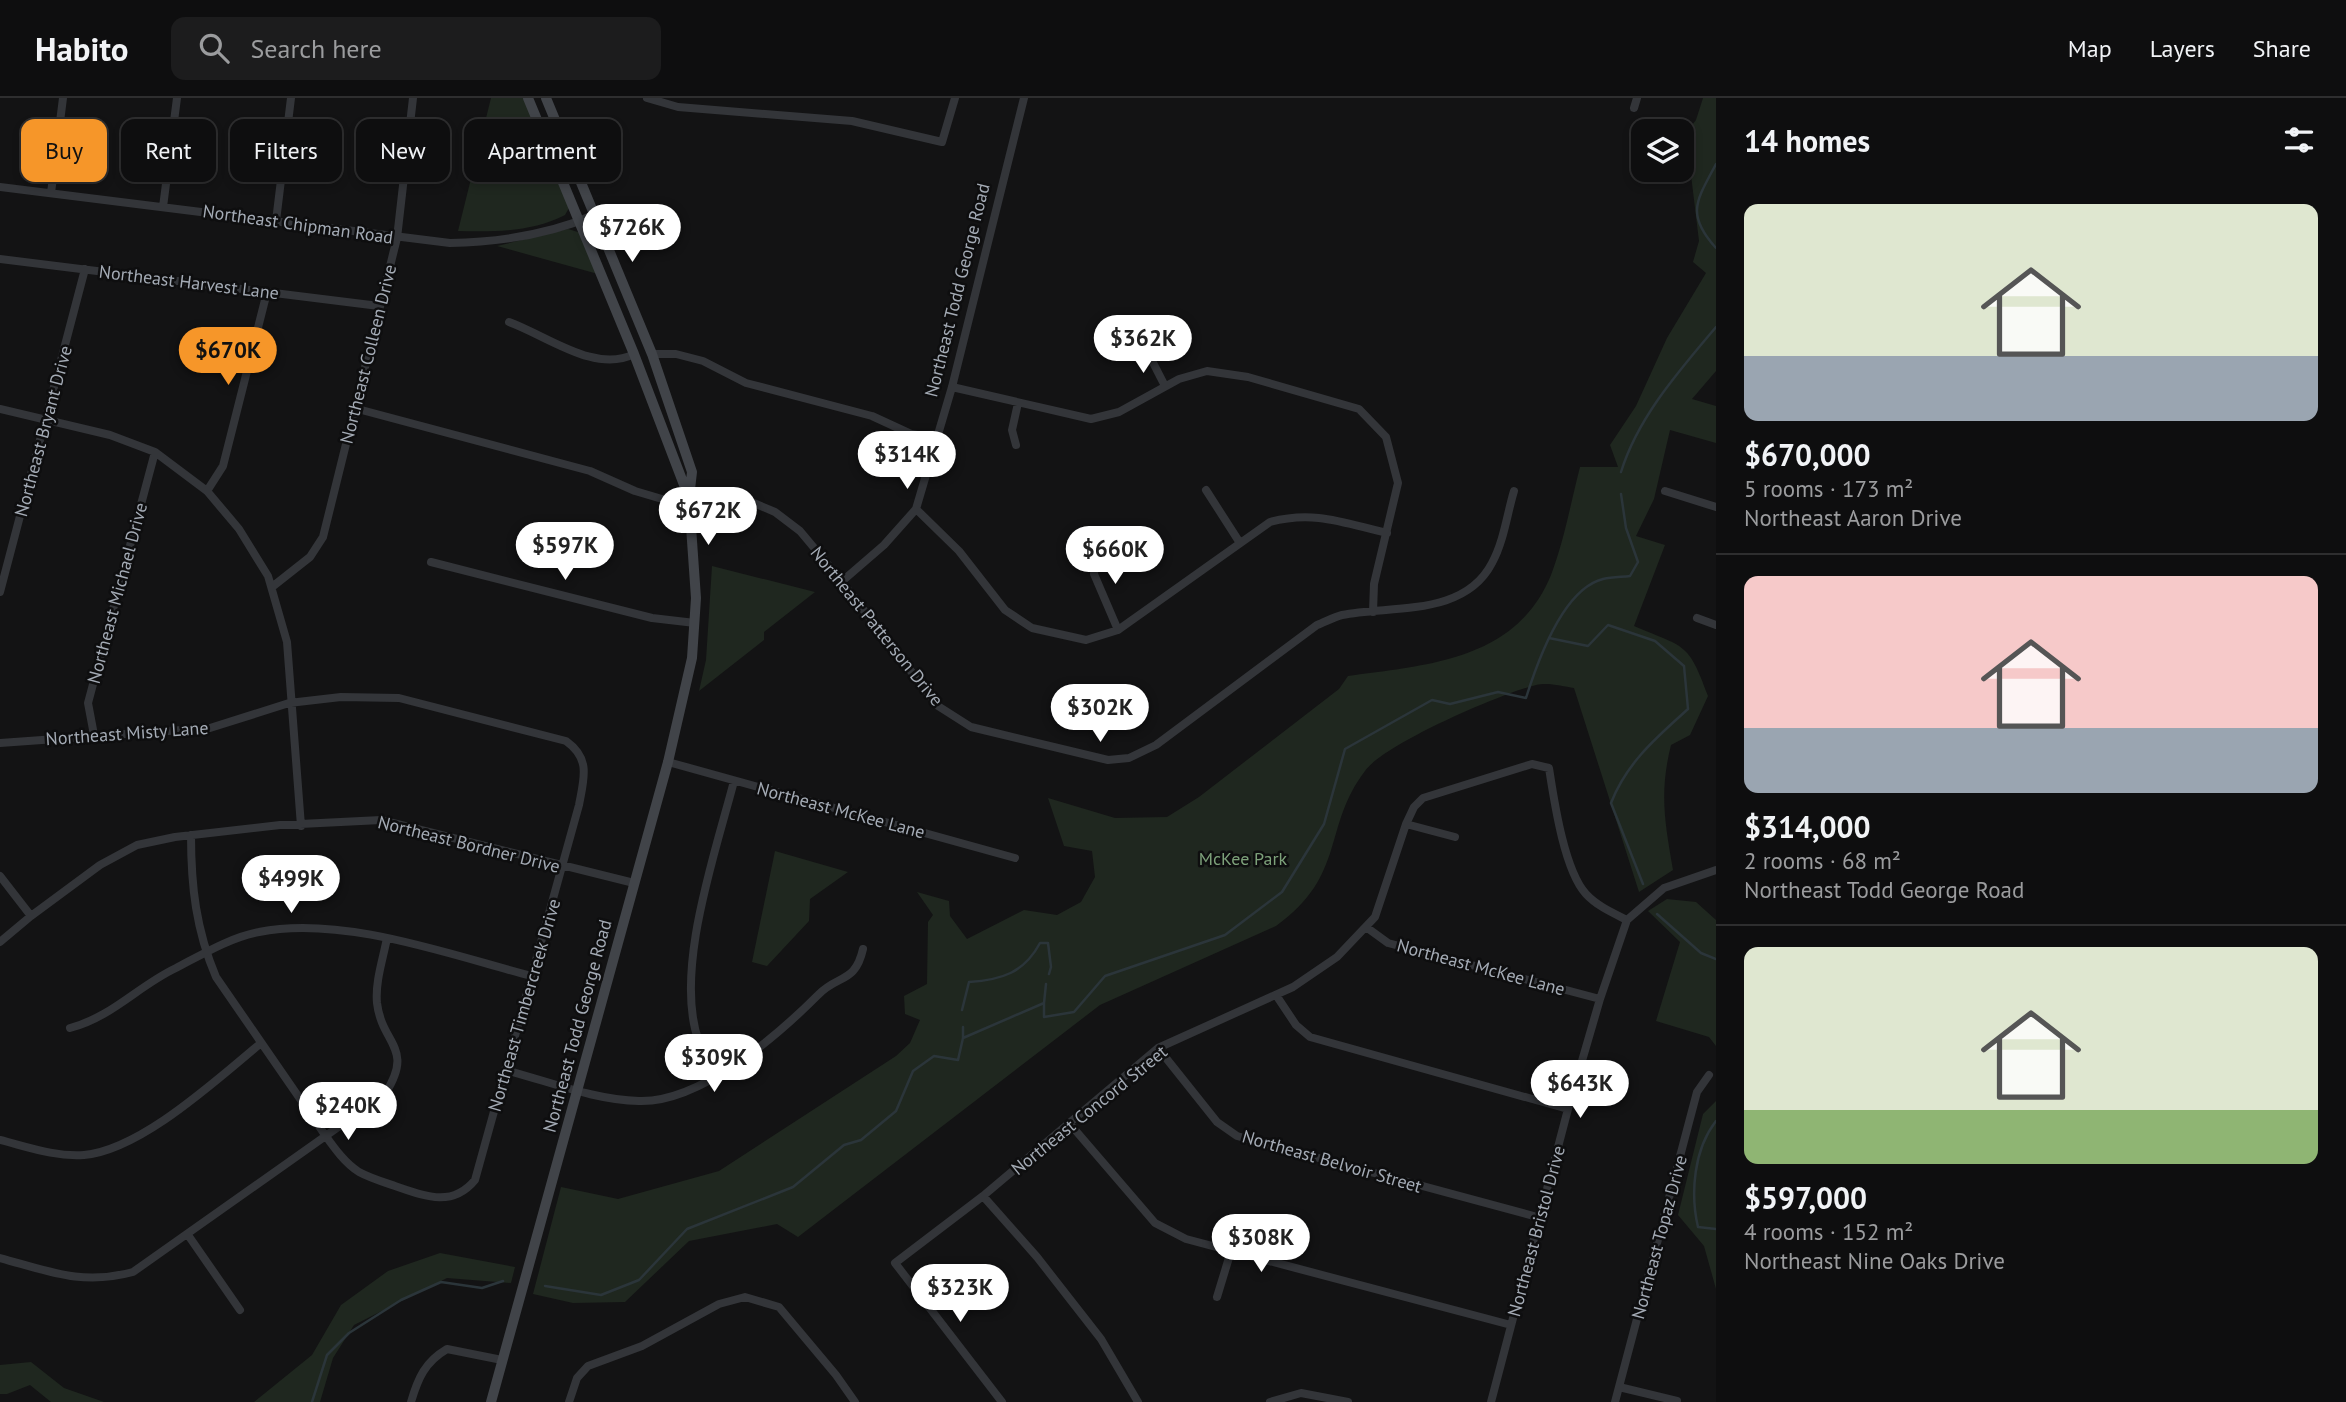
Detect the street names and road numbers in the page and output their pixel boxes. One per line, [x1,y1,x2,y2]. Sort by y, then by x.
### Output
street label: Northeast Todd George Road [919,181,995,399]
street label: Northeast Chipman Road [201,199,395,249]
street label: Northeast Harvest Lane [98,260,280,304]
street label: Northeast Colleen Drive [335,262,401,446]
street label: Northeast Bryant Drive [9,343,77,519]
street label: Northeast Michael Drive [82,500,152,686]
street label: Northeast Patterson Drive [806,542,948,710]
street label: Northeast Misty Lane [45,716,209,750]
street label: Northeast McKee Lane [754,776,928,844]
street label: Northeast Bordner Drive [375,810,563,878]
street label: Northeast Timbercreek Drive [483,896,565,1114]
street label: Northeast Todd George Road [538,917,616,1135]
street label: Northeast McKee Lane [1394,933,1568,1001]
street label: Northeast Concord Street [1006,1040,1172,1180]
street label: Northeast Belvoir Street [1240,1124,1424,1198]
street label: Northeast Bristol Drive [1502,1143,1570,1319]
street label: Northeast Topaz Drive [1626,1152,1692,1322]

